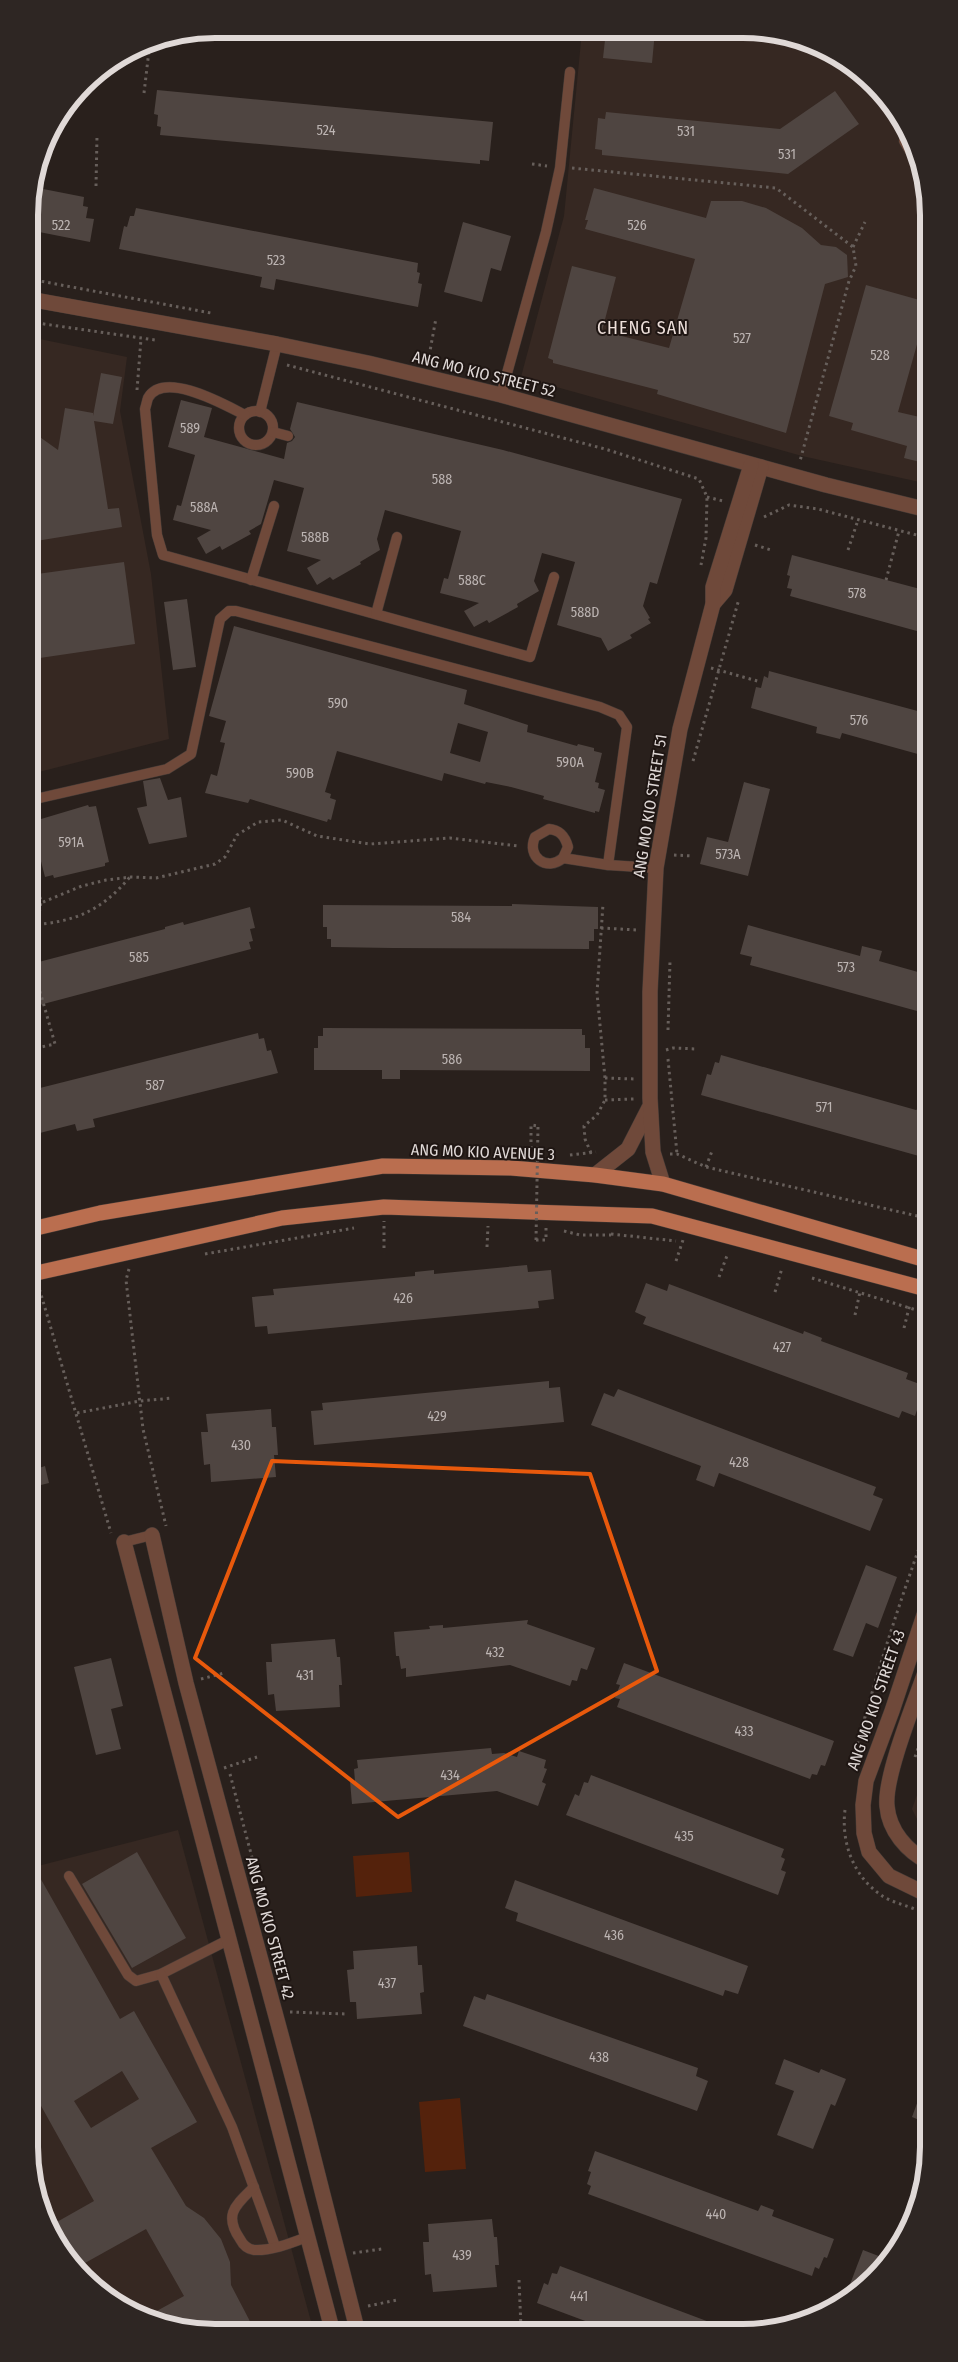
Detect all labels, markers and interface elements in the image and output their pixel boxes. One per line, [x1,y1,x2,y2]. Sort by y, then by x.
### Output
house number: 524 [317,122,336,139]
house number: 531 [677,123,695,140]
house number: 531 [778,146,796,163]
house number: 522 [52,217,70,234]
house number: 526 [627,217,647,234]
house number: 523 [267,252,285,269]
district label: CHENG SAN [597,317,689,339]
house number: 527 [733,330,751,347]
street label: ANG MO KIO STREET 52 [411,347,557,401]
house number: 528 [870,347,890,364]
house number: 589 [180,420,200,437]
house number: 588 [432,471,452,488]
house number: 588A [190,499,219,516]
house number: 588B [301,529,329,546]
house number: 588C [458,572,486,589]
house number: 578 [848,585,866,602]
house number: 588D [571,604,599,621]
house number: 590 [328,695,348,712]
house number: 576 [850,712,868,729]
street label: ANG MO KIO STREET 51 [629,733,671,879]
house number: 590A [556,754,584,771]
house number: 590B [286,765,314,782]
house number: 591A [58,834,84,851]
house number: 573A [715,846,741,863]
house number: 584 [451,909,471,926]
house number: 585 [129,949,149,966]
house number: 573 [837,959,855,976]
house number: 586 [442,1051,462,1068]
house number: 587 [146,1077,165,1094]
house number: 571 [815,1099,833,1116]
street label: ANG MO KIO AVENUE 3 [411,1140,555,1164]
house number: 426 [393,1290,413,1307]
house number: 427 [773,1339,791,1356]
house number: 429 [427,1408,447,1425]
house number: 430 [231,1437,251,1454]
house number: 428 [729,1454,749,1471]
street label: ANG MO KIO STREET 43 [843,1627,909,1773]
house number: 432 [486,1644,504,1661]
house number: 431 [296,1667,314,1684]
house number: 433 [734,1723,754,1740]
house number: 434 [440,1767,460,1784]
house number: 435 [674,1828,694,1845]
street label: ANG MO KIO STREET 42 [242,1855,298,2001]
house number: 436 [604,1927,624,1944]
house number: 437 [378,1975,397,1992]
house number: 438 [589,2049,609,2066]
house number: 440 [706,2206,726,2223]
house number: 439 [452,2247,472,2264]
house number: 441 [570,2288,588,2305]

